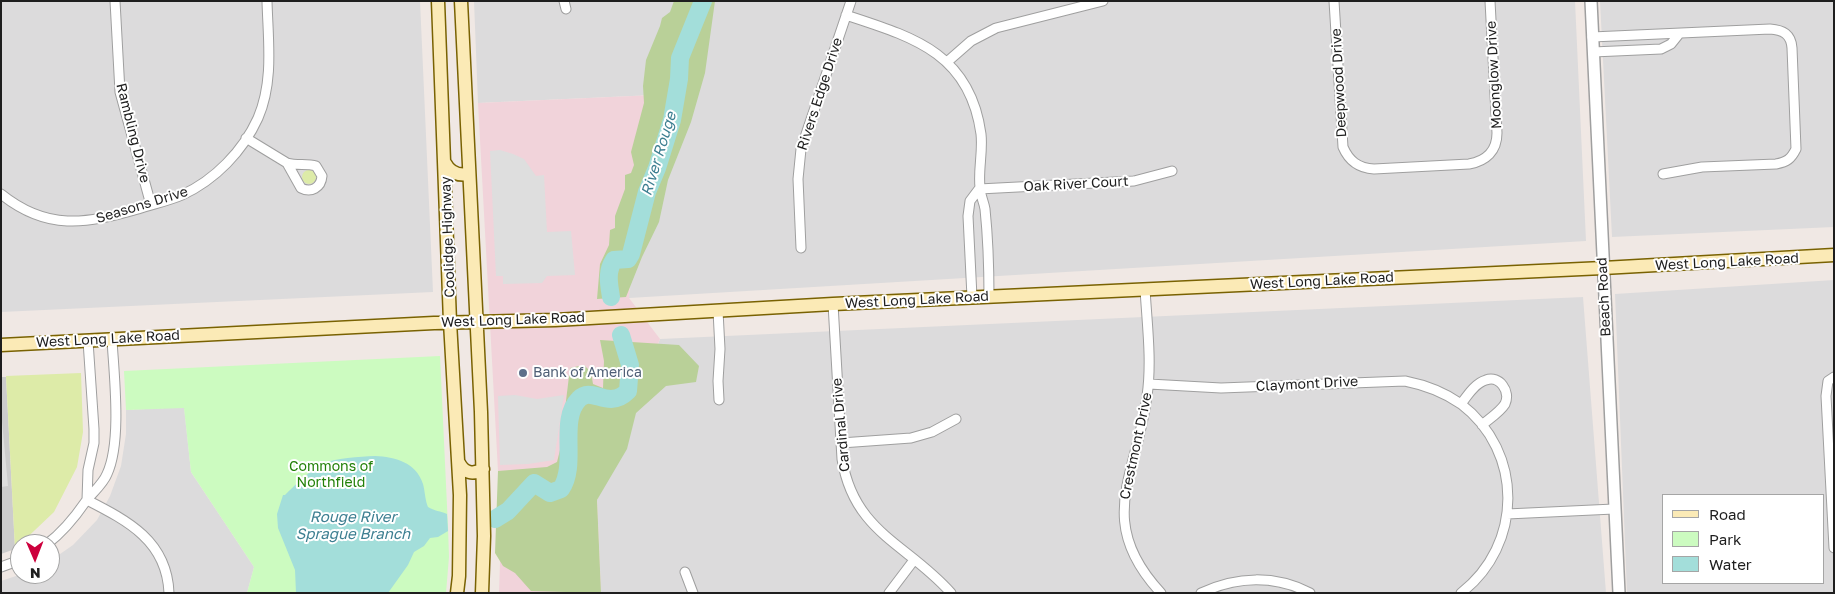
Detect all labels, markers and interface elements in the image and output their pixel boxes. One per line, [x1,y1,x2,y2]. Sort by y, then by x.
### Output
street label: Moonglow Drive [1483,21,1505,129]
street label: Deepwood Drive [1328,28,1350,138]
street label: Rivers Edge Drive [794,36,846,152]
street label: Rambling Drive [113,82,153,184]
water label: River Rouge [638,110,680,198]
street label: Oak River Court [1023,173,1129,195]
street label: Coolidge Highway [437,176,459,298]
street label: Seasons Drive [94,183,190,227]
street label: West Long Lake Road [1655,250,1799,274]
street label: Beach Road [1594,257,1614,337]
street label: West Long Lake Road [1250,269,1394,293]
street label: West Long Lake Road [845,288,989,312]
street label: West Long Lake Road [441,309,585,331]
street label: West Long Lake Road [36,327,180,351]
place label: Bank of America [533,365,642,381]
marker: Bank of America [517,367,529,379]
street label: Claymont Drive [1255,373,1359,395]
street label: Cardinal Drive [829,377,853,473]
street label: Crestmont Drive [1116,391,1156,501]
park label: Commons of Northfield [289,459,373,492]
legend [1662,494,1825,584]
text: Road [1709,505,1746,523]
water label: Rouge River Sprague Branch [296,508,410,543]
text: Park [1709,530,1741,548]
north arrow [10,534,60,584]
text: Water [1709,555,1752,573]
text: N [30,565,41,582]

